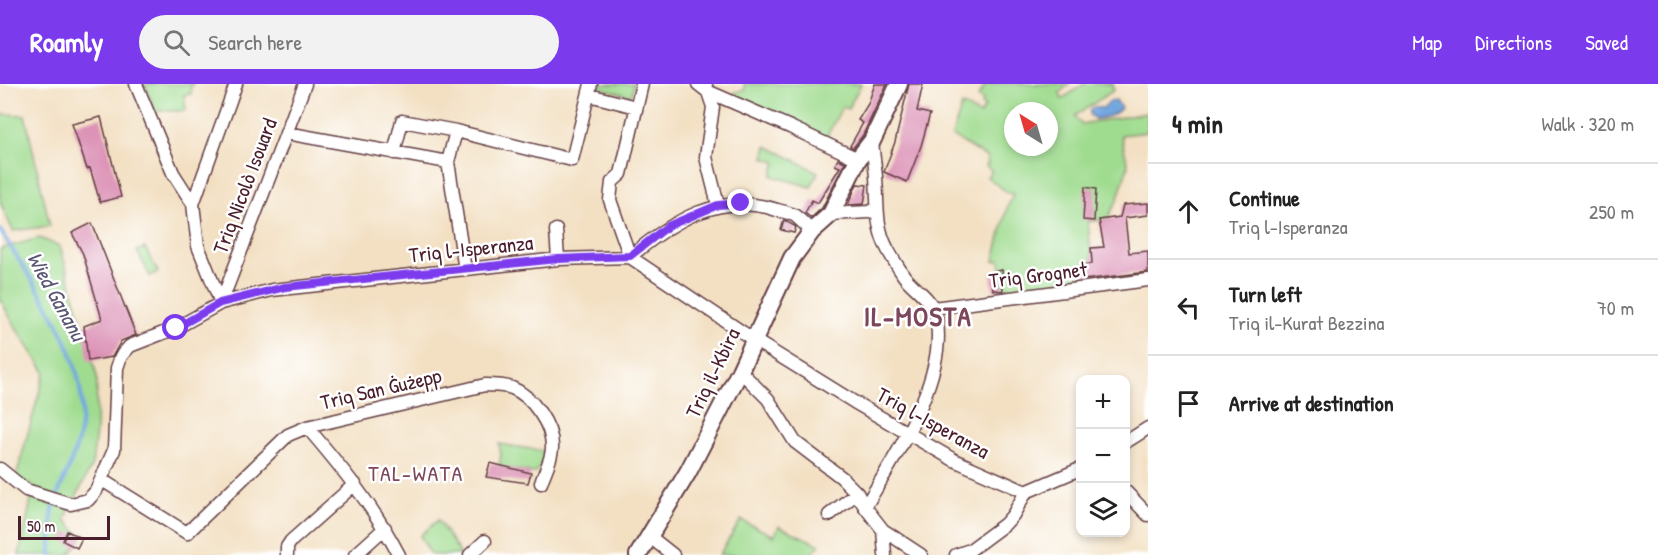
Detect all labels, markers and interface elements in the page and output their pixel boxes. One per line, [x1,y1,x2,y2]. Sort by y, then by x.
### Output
search box [139,15,559,69]
text: Roamly [30,23,103,61]
icon: search [160,26,193,59]
text: Search here [208,27,302,57]
text: Map [1412,28,1442,57]
text: Directions [1475,28,1552,57]
text: Saved [1585,28,1628,57]
north arrow [1004,102,1058,156]
text: 4 min [1172,106,1223,141]
text: Walk · 320 m [1542,110,1634,137]
street label: Triq Nicolò Isouard [205,114,284,258]
text: Continue [1229,183,1300,213]
route end [727,189,753,215]
icon: ahead [1172,195,1205,228]
text: 250 m [1589,198,1634,225]
text: Triq l-Isperanza [1229,213,1348,240]
street label: Triq l-Isperanza [407,228,534,269]
water label: Wied Gananu [20,246,95,348]
street label: Triq Grognet [987,254,1089,295]
text: Turn left [1229,279,1302,309]
icon: left [1172,291,1205,324]
text: 70 m [1597,294,1634,321]
district label: IL-MOSTA [864,298,972,334]
text: Triq il-Kurat Bezzina [1229,309,1384,336]
route start [162,314,188,340]
street label: Triq il-Kbira [678,323,747,423]
street label: Triq San Ġużepp [318,361,444,416]
map controls [1076,375,1130,537]
button: + [1076,375,1130,429]
street label: Triq l-Isperanza [872,380,995,465]
icon: arrive [1172,387,1205,420]
text: Arrive at destination [1229,388,1394,418]
button: − [1076,429,1130,483]
district label: TAL-WATA [368,458,464,488]
button: layers [1076,483,1130,537]
scale bar [18,513,110,540]
text: 50 m [27,515,56,537]

